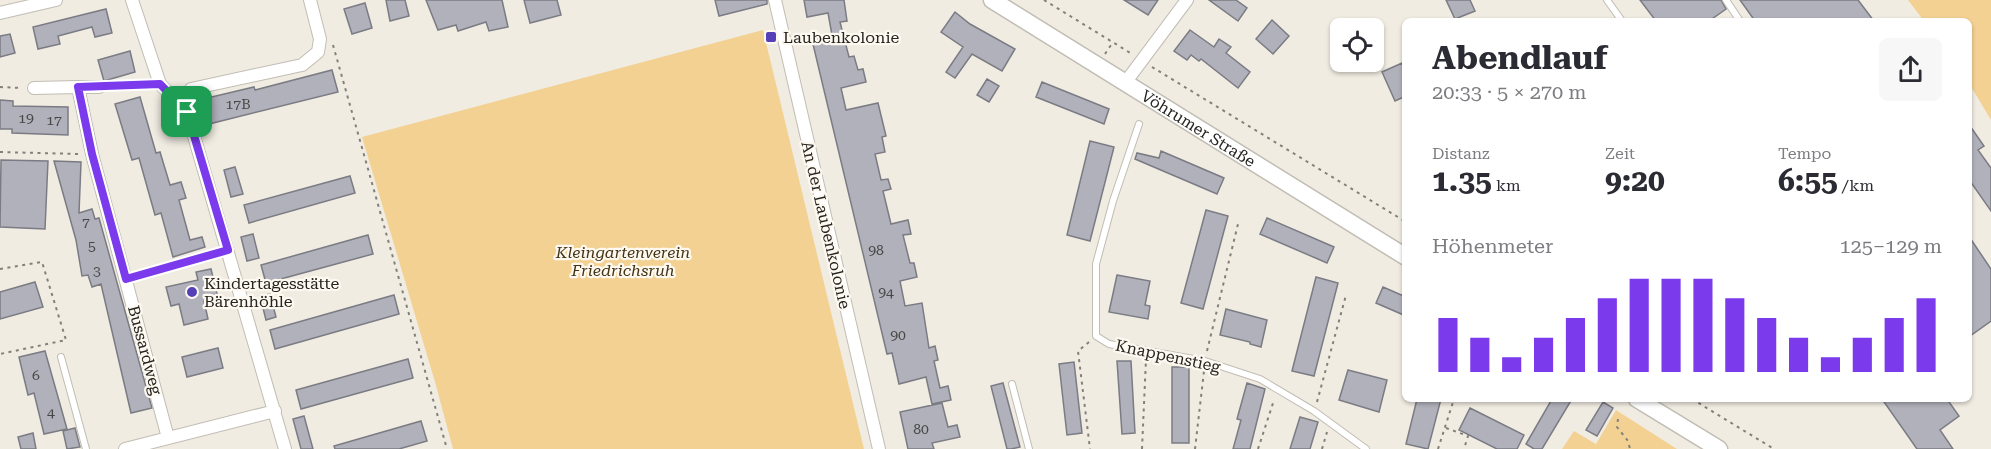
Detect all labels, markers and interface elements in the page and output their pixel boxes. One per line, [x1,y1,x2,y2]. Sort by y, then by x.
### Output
map controls [1330,18,1384,72]
button: locate [1330,18,1384,72]
place label: Laubenkolonie [783,28,900,47]
marker: Laubenkolonie [764,30,778,44]
text: Abendlauf [1432,38,1607,77]
button: share [1879,38,1942,101]
text: 20:33 · 5 × 270 m [1432,80,1587,104]
pin [161,86,212,137]
street label: Vöhrumer Straße [1138,86,1259,171]
icon: arrive [170,95,203,128]
house number: 17B [225,96,251,112]
house number: 19 [18,110,34,126]
house number: 17 [46,112,62,128]
street label: An der Laubenkolonie [797,139,855,311]
text: Distanz [1432,144,1490,163]
text: Zeit [1605,144,1635,163]
text: Tempo [1778,144,1831,163]
text: 1.35 [1432,163,1492,198]
text: 9:20 [1605,163,1665,198]
text: 6:55 [1778,163,1838,198]
text: km [1492,176,1521,195]
text: /km [1838,176,1874,195]
house number: 7 [82,214,90,230]
text: Höhenmeter [1432,234,1553,258]
text: 125–129 m [1839,234,1942,258]
house number: 5 [88,238,96,254]
house number: 98 [868,242,884,258]
park label: Kleingartenverein Friedrichsruh [555,243,690,280]
house number: 3 [93,263,101,279]
place label: Kindertagesstätte Bärenhöhle [204,274,339,311]
house number: 94 [878,284,894,300]
marker: Kindertagesstätte Bärenhöhle [185,285,199,299]
street label: Bussardweg [124,303,166,398]
house number: 90 [890,327,906,343]
street label: Knappenstieg [1114,336,1223,377]
house number: 6 [32,367,40,383]
house number: 4 [47,404,55,420]
house number: 80 [913,421,929,437]

